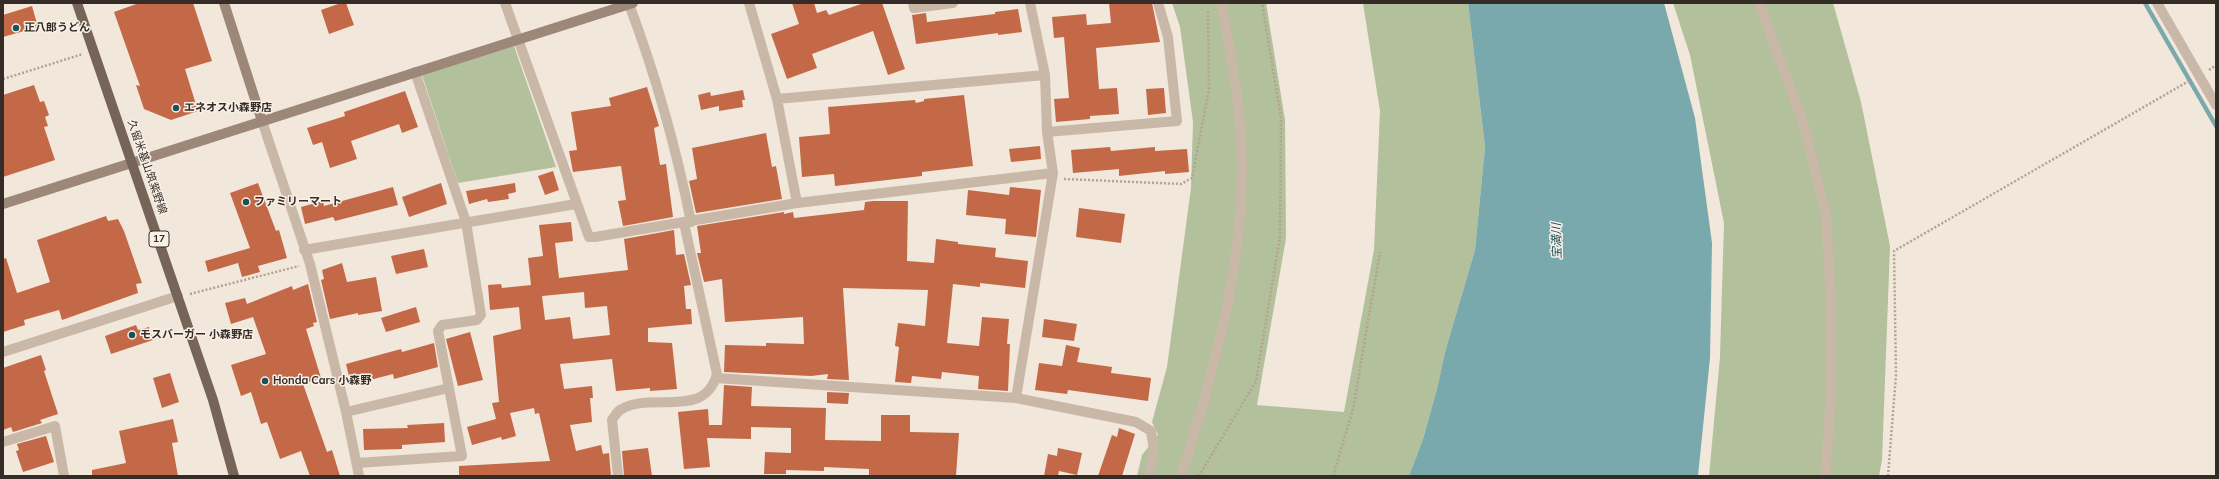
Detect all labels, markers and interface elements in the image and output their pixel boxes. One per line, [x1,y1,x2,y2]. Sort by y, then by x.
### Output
place label: 正八郎うどん [24,21,90,35]
marker: 正八郎うどん [11,23,21,33]
place label: エネオス小森野店 [184,101,272,115]
marker: エネオス小森野店 [171,103,181,113]
street label: 久留米基山筑紫野線 [125,118,169,216]
place label: ファミリーマート [254,195,342,209]
marker: ファミリーマート [241,197,251,207]
water label: 宝満川 [1549,223,1565,259]
road number: 17 [149,231,169,247]
place label: モスバーガー 小森野店 [140,328,253,342]
marker: モスバーガー 小森野店 [127,330,137,340]
place label: Honda Cars 小森野 [273,374,371,388]
marker: Honda Cars 小森野 [260,376,270,386]

